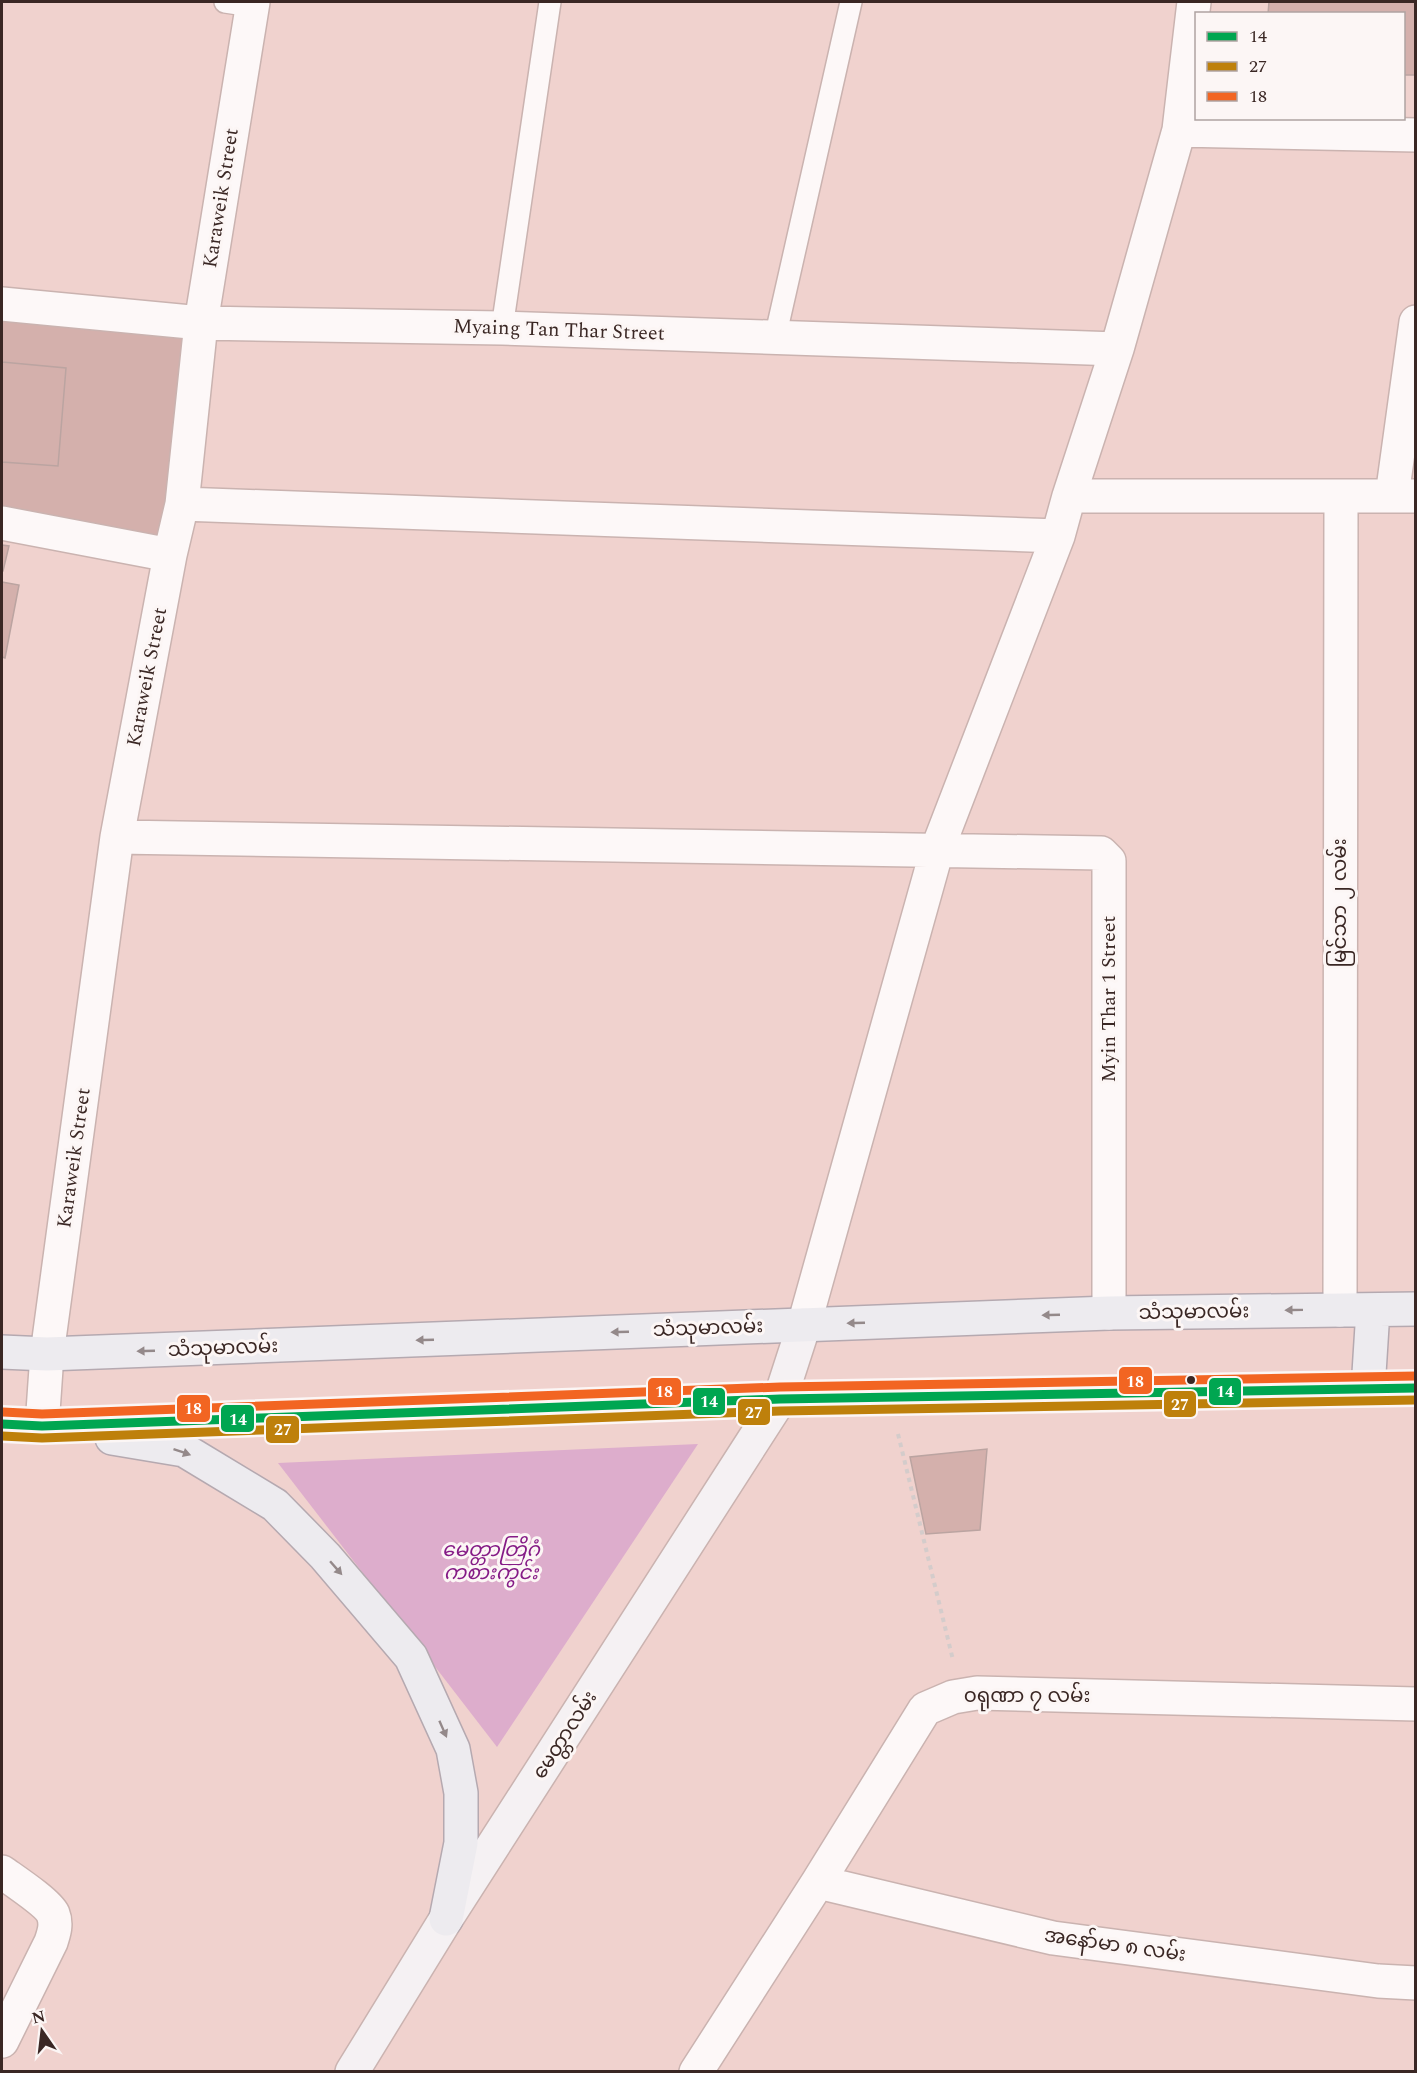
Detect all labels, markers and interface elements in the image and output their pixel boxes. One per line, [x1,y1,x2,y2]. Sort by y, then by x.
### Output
legend [1195,12,1405,120]
text: 14 [1249,23,1267,50]
text: 27 [1249,53,1267,80]
text: 18 [1249,83,1267,110]
street label: Karaweik Street [195,126,247,270]
street label: Myaing Tan Thar Street [453,311,665,349]
street label: Karaweik Street [119,605,175,749]
street label: မြင်သာ ၂ လမ်း [1325,838,1355,968]
street label: Myin Thar 1 Street [1094,916,1124,1082]
street label: Karaweik Street [49,1086,99,1230]
street label: သံသုမာလမ်း [1138,1296,1250,1329]
one-way arrow [1285,1306,1304,1315]
one-way arrow [1041,1310,1060,1320]
street label: သံသုမာလမ်း [652,1311,764,1346]
one-way arrow [846,1318,865,1327]
one-way arrow [610,1327,629,1336]
street label: သံသုမာလမ်း [167,1331,279,1366]
one-way arrow [415,1335,434,1344]
one-way arrow [137,1346,156,1355]
line badge: 18 [1118,1366,1153,1395]
text: 18 [1126,1370,1144,1394]
unlabelled marker [1185,1374,1197,1386]
line badge: 18 [647,1377,682,1406]
line badge: 14 [1208,1377,1242,1406]
text: 18 [655,1380,673,1404]
text: 14 [1216,1380,1234,1404]
line badge: 14 [692,1387,726,1416]
text: 14 [700,1390,718,1414]
line badge: 27 [1163,1390,1197,1418]
text: 27 [1171,1393,1189,1417]
line badge: 18 [176,1394,211,1423]
text: 18 [184,1397,202,1421]
line badge: 27 [737,1398,771,1426]
text: 27 [745,1401,763,1425]
line badge: 14 [220,1404,255,1433]
text: 14 [229,1408,247,1432]
line badge: 27 [265,1415,300,1444]
text: 27 [274,1418,292,1442]
one-way arrow [174,1447,192,1457]
park label: မေတ္တာတြိဂံ ကစားကွင်း [442,1535,541,1588]
one-way arrow [329,1560,342,1575]
street label: ၀ရုဏာ ၇ လမ်း [964,1681,1090,1712]
street label: မေတ္တာလမ်း [525,1685,605,1785]
one-way arrow [439,1720,448,1737]
street label: အနော်မာ ၈ လမ်း [1042,1920,1188,1970]
north arrow [12,2001,72,2061]
text: N [29,2004,48,2031]

